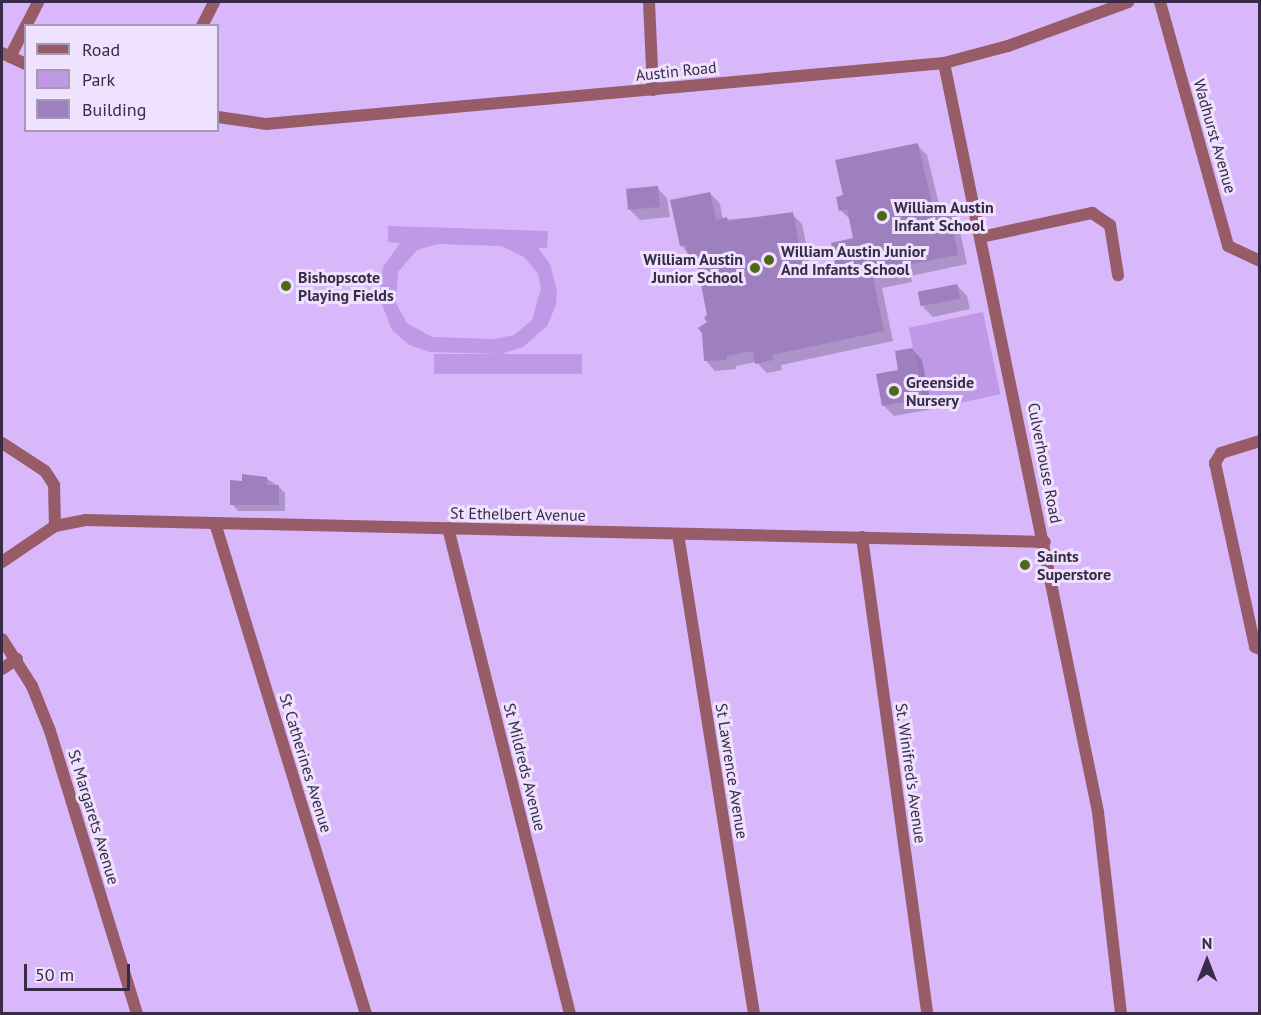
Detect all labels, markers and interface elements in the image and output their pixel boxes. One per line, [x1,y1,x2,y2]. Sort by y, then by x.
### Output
legend [24,24,219,132]
text: Road [82,38,120,61]
street label: Austin Road [635,57,717,85]
text: Park [82,68,115,91]
street label: Wadhurst Avenue [1189,76,1241,196]
text: Building [82,98,146,121]
place label: William Austin Infant School [894,197,994,235]
marker: William Austin Infant School [875,209,889,223]
place label: William Austin Junior And Infants School [781,241,927,279]
place label: William Austin Junior School [643,249,743,287]
marker: William Austin Junior And Infants School [762,253,776,267]
marker: William Austin Junior School [748,261,762,275]
place label: Bishopscote Playing Fields [298,267,394,305]
marker: Bishopscote Playing Fields [279,279,293,293]
place label: Greenside Nursery [906,372,974,410]
marker: Greenside Nursery [887,384,901,398]
street label: Culverhouse Road [1024,401,1066,525]
street label: St Ethelbert Avenue [450,503,586,525]
place label: Saints Superstore [1037,546,1111,584]
marker: Saints Superstore [1018,558,1032,572]
street label: St Catherines Avenue [276,691,336,835]
street label: St Mildreds Avenue [500,701,550,833]
street label: St. Winifred's Avenue [892,701,930,845]
street label: St Lawrence Avenue [712,702,752,840]
street label: St Margarets Avenue [64,747,124,887]
north arrow [1177,931,1237,991]
text: N [1202,933,1212,953]
scale bar [27,952,134,990]
text: 50 m [35,963,74,986]

